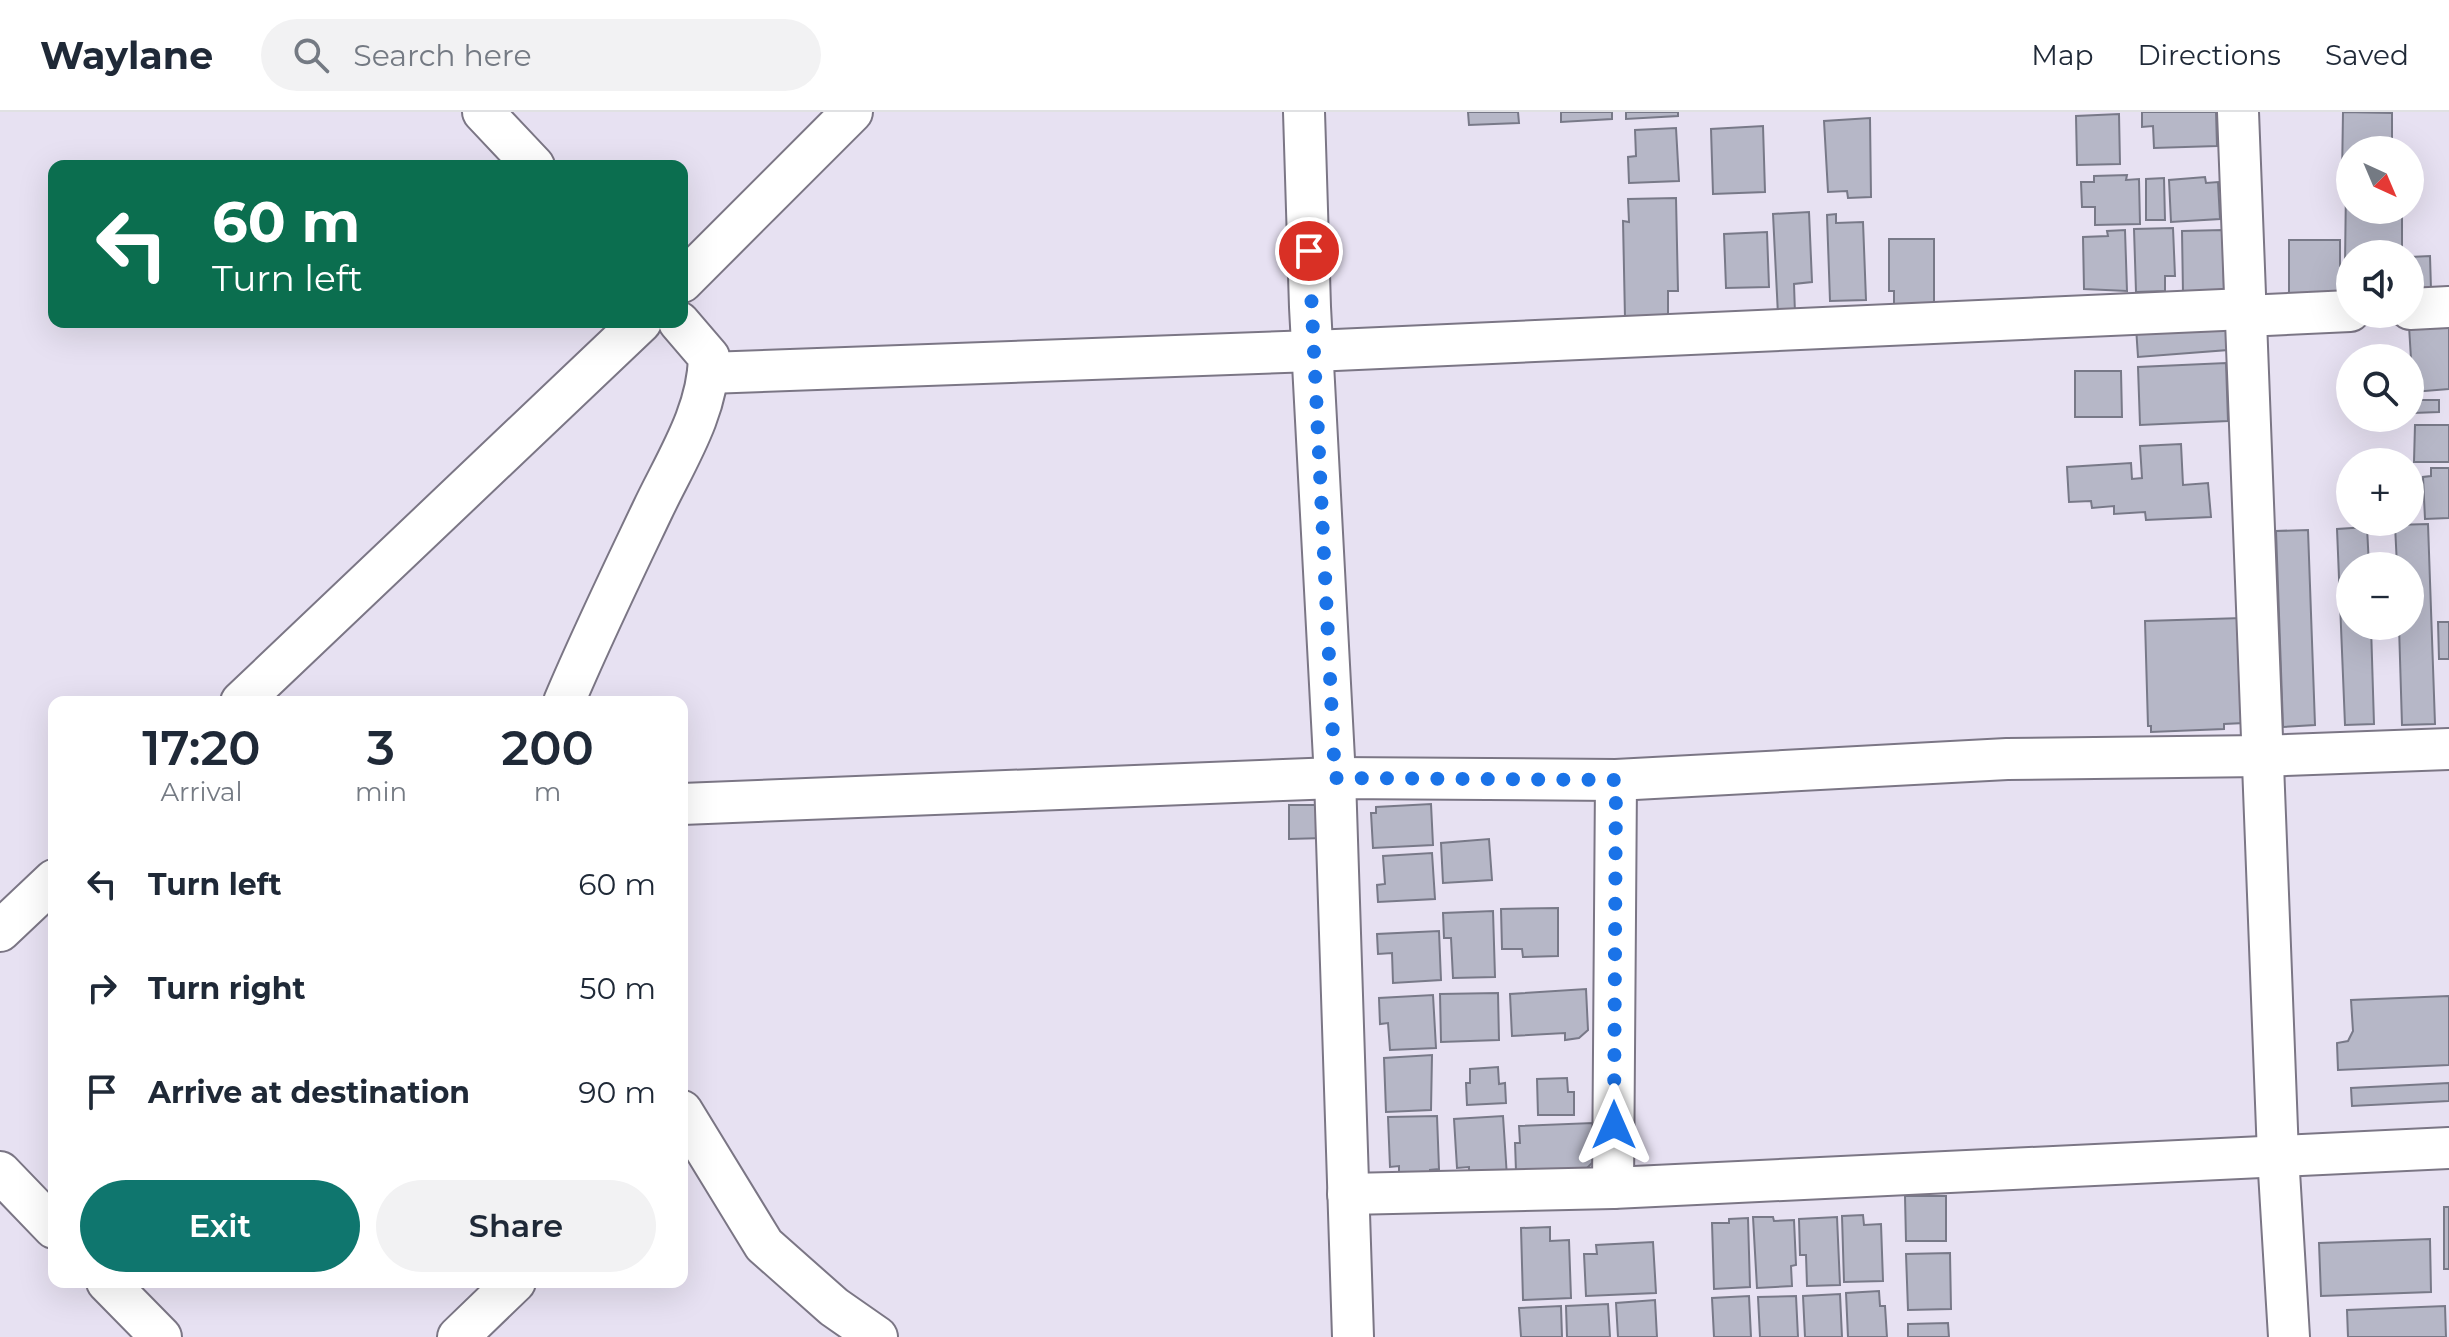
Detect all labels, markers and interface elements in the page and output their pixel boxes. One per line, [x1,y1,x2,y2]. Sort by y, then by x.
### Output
search box [261,19,821,91]
text: Waylane [40,32,213,79]
icon: search [289,33,333,77]
text: Search here [353,37,532,74]
text: Map [2031,38,2093,72]
text: Directions [2137,38,2281,72]
text: Saved [2325,38,2409,72]
north arrow [2336,136,2424,224]
map controls [2336,136,2424,640]
text: 60 m [212,188,360,256]
icon: left [80,192,184,296]
pin [1275,217,1343,285]
icon: arrive [1287,229,1331,273]
button: sound [2336,240,2424,328]
text: Turn left [212,256,363,300]
button: search [2336,344,2424,432]
button: + [2336,448,2424,536]
button: − [2336,552,2424,640]
text: 17:20 [142,719,261,777]
text: 3 [367,719,395,777]
text: 200 [501,719,594,777]
text: Arrival [160,776,242,808]
text: min [355,776,407,808]
text: m [534,776,561,808]
icon: left [80,862,124,906]
text: Turn left [148,866,281,903]
text: 60 m [578,866,656,903]
icon: right [80,966,124,1010]
text: Turn right [148,970,305,1007]
text: 50 m [579,970,656,1007]
icon: arrive [80,1070,124,1114]
text: Arrive at destination [148,1074,470,1111]
text: 90 m [578,1074,656,1111]
position arrow [1572,1083,1656,1167]
button: Exit [80,1180,360,1272]
button: Share [376,1180,656,1272]

